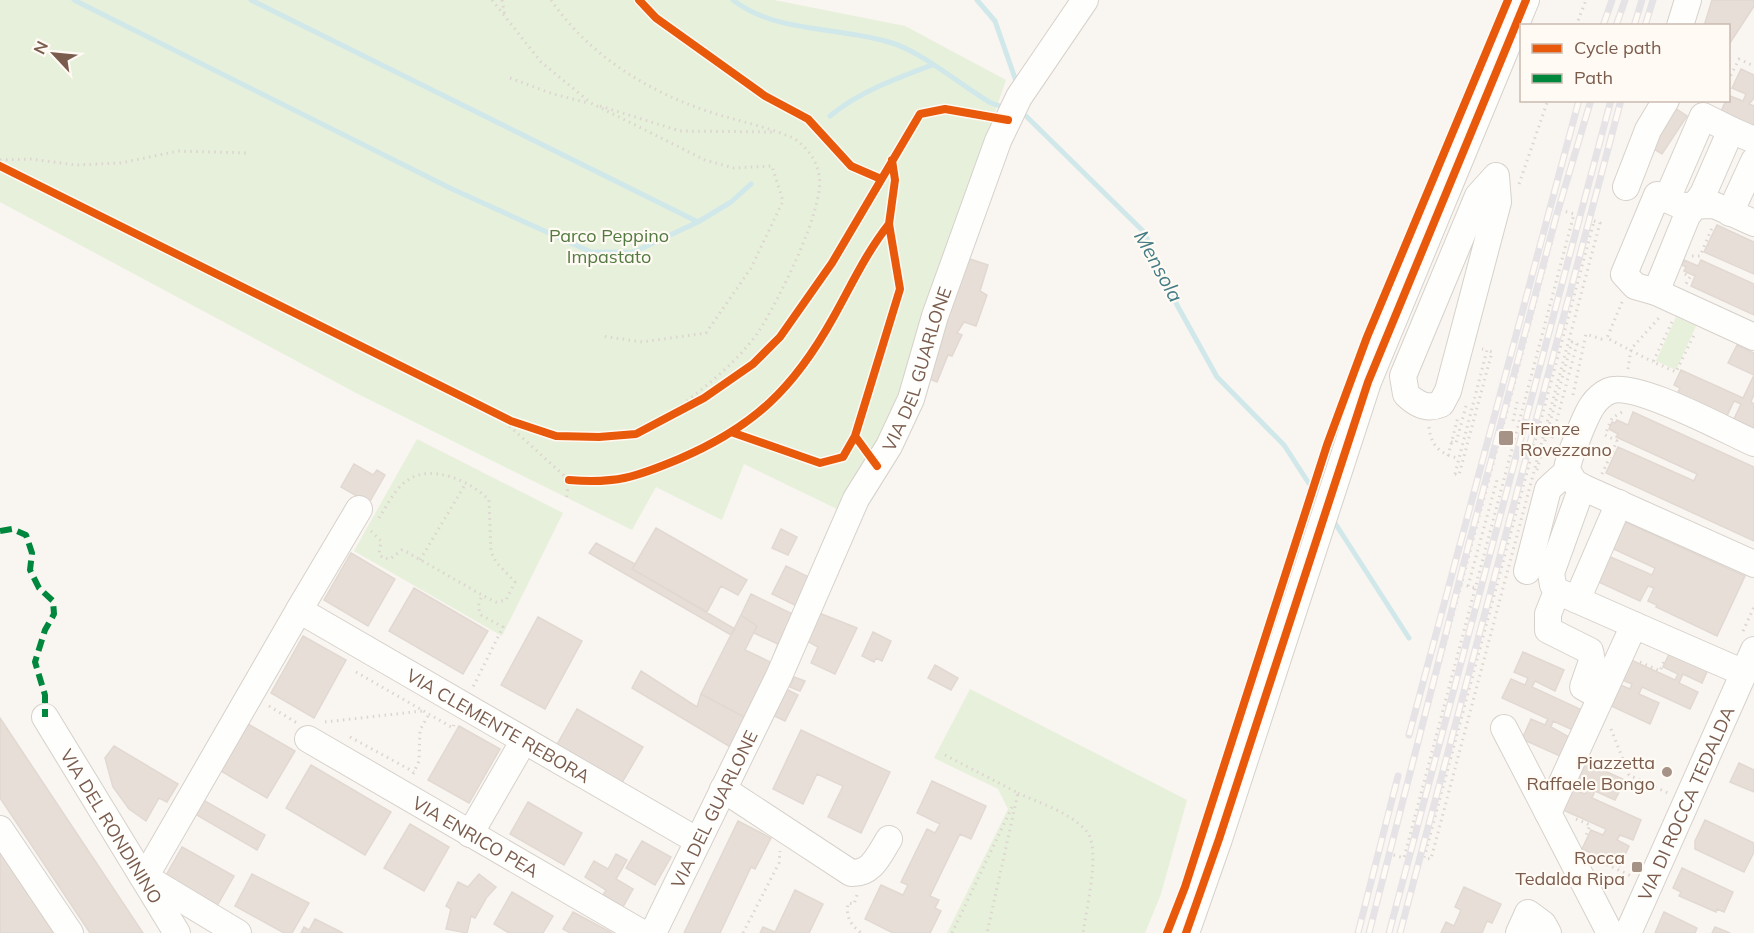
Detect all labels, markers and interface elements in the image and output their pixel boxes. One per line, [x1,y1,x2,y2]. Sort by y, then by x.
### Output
north arrow [24,24,84,84]
legend [1520,24,1730,102]
text: Cycle path [1574,36,1661,59]
text: N [29,38,52,57]
text: Path [1574,66,1613,89]
park label: Parco Peppino Impastato [549,224,669,268]
water label: Mensola [1129,226,1189,306]
street label: VIA DEL GUARLONE [877,283,956,455]
place label: Firenze Rovezzano [1520,417,1612,461]
marker: Firenze Rovezzano [1497,429,1515,447]
street label: VIA CLEMENTE REBORA [403,663,594,788]
street label: VIA DI ROCCA TEDALDA [1632,702,1739,904]
street label: VIA DEL GUARLONE [665,726,762,892]
street label: VIA DEL RONDININO [56,745,168,908]
place label: Piazzetta Raffaele Bongo [1526,751,1655,795]
marker: Piazzetta Raffaele Bongo [1660,765,1674,779]
street label: VIA ENRICO PEA [408,791,543,882]
place label: Rocca Tedalda Ripa [1515,846,1625,890]
marker: Rocca Tedalda Ripa [1630,860,1644,874]

